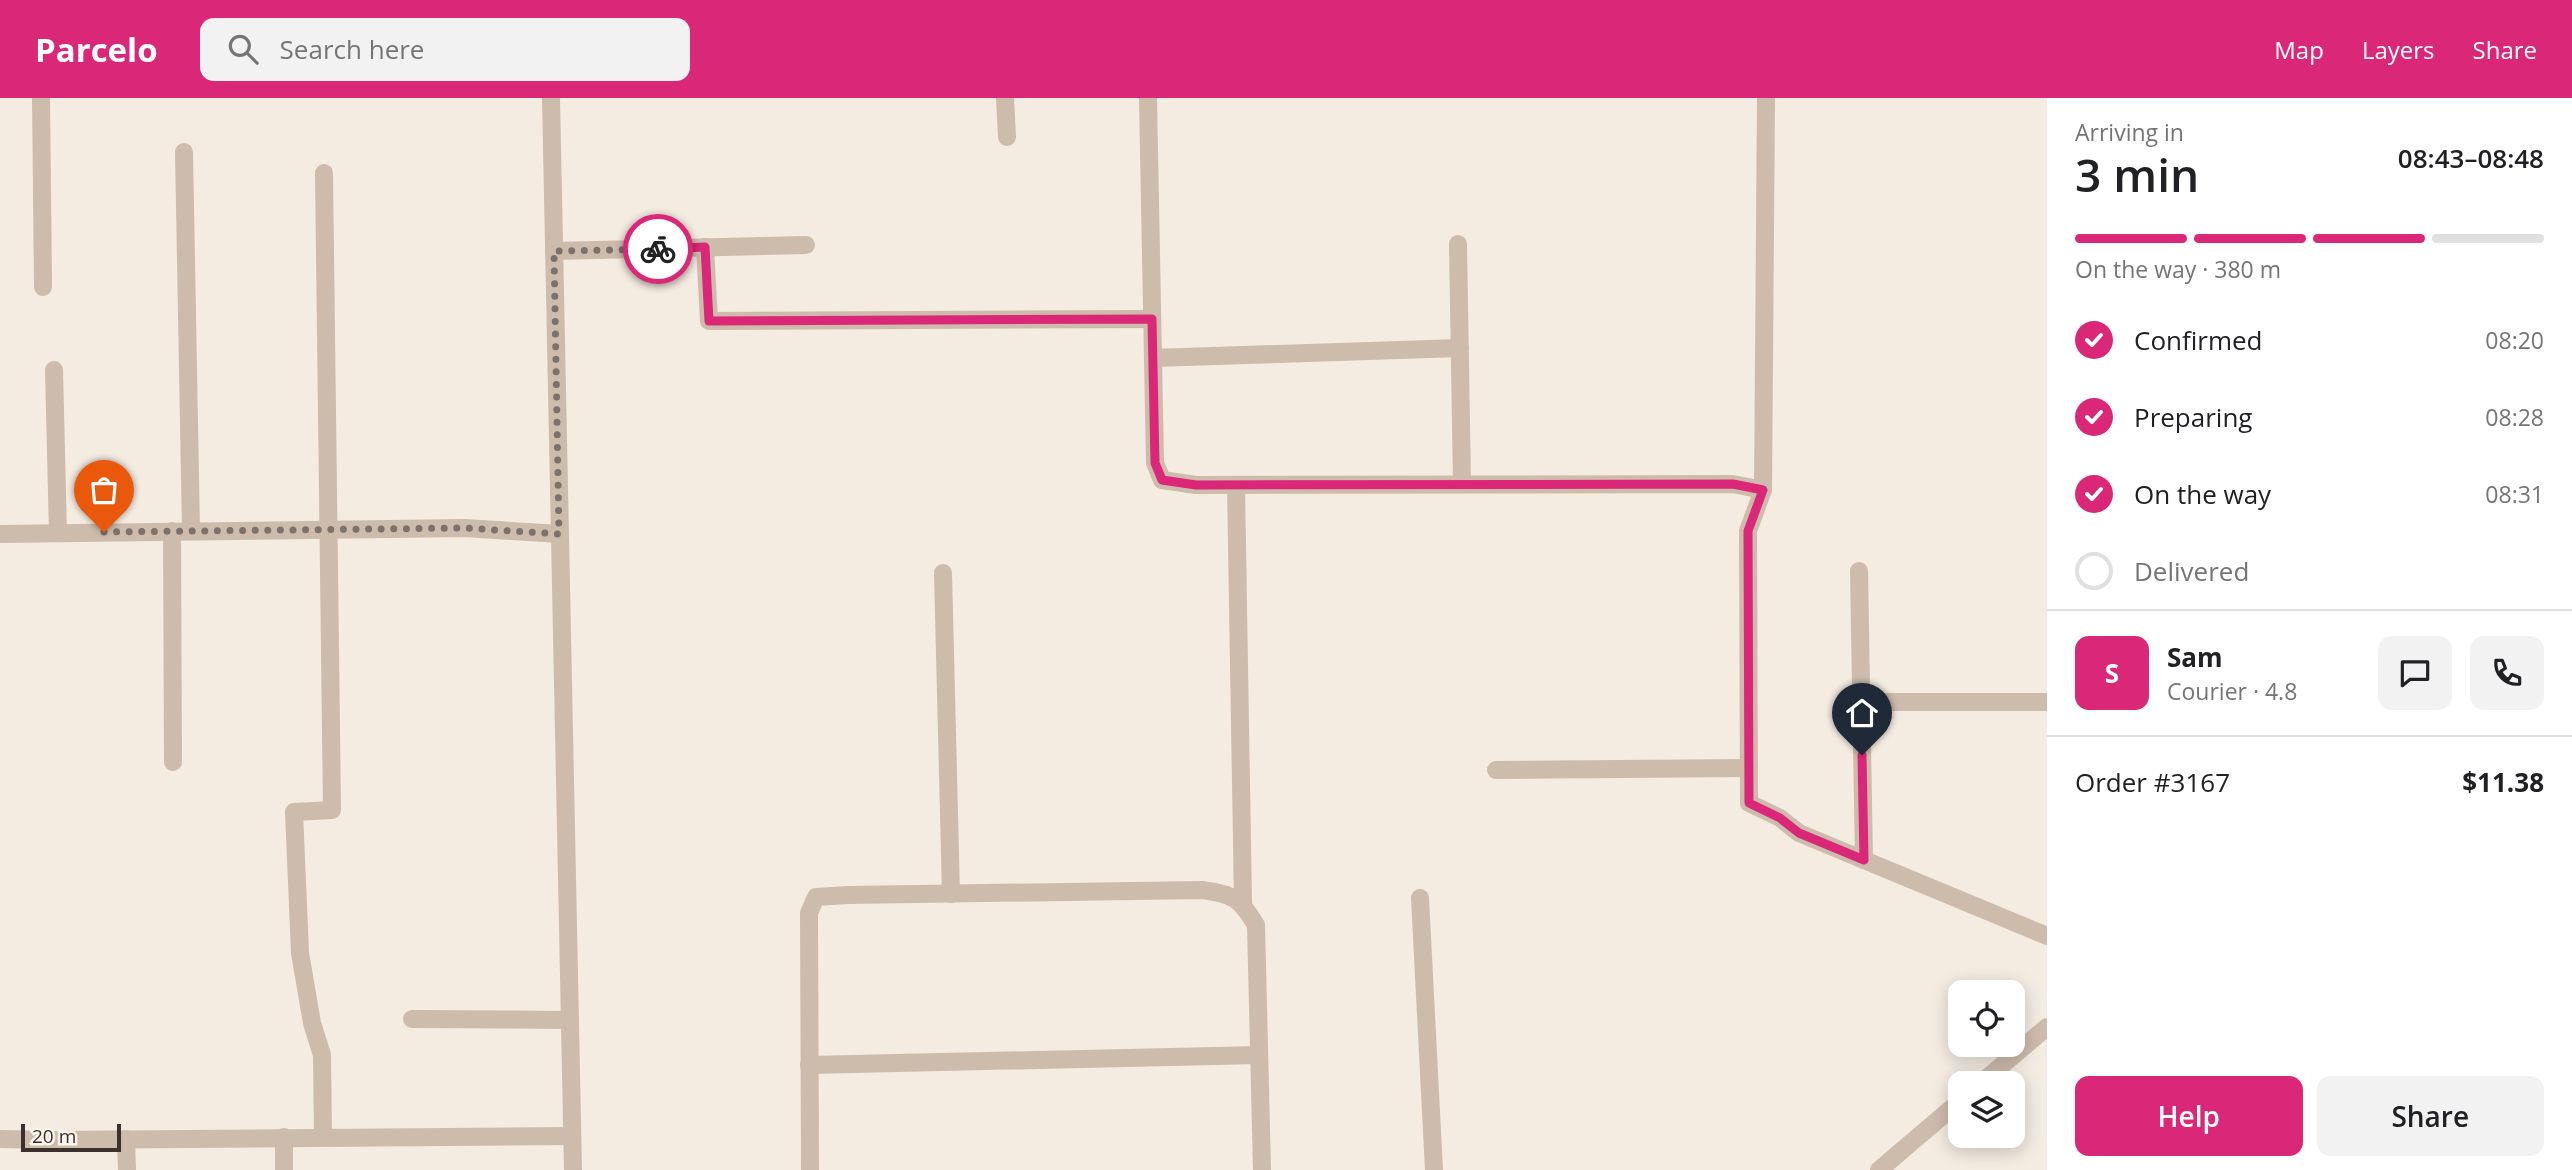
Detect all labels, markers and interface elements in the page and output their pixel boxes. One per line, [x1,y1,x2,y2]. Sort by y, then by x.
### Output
search box [200,18,690,81]
text: Parcelo [35,27,158,72]
icon: search [224,30,262,68]
text: Search here [280,31,424,67]
text: Map [2274,33,2324,66]
text: Layers [2362,33,2435,66]
text: Share [2473,33,2537,66]
text: Arriving in [2075,116,2184,148]
text: 08:43–08:48 [2398,140,2544,176]
text: 3 min [2075,143,2199,205]
courier [623,214,693,284]
icon: bike [639,230,677,268]
text: On the way · 380 m [2075,253,2281,285]
icon: check [2075,321,2113,359]
text: Confirmed [2134,322,2262,358]
text: 08:20 [2485,324,2544,356]
icon: check [2075,398,2113,436]
text: Preparing [2134,399,2252,435]
text: 08:28 [2485,401,2544,433]
pin [74,460,134,532]
icon: bag [85,471,123,509]
icon: check [2075,475,2113,513]
text: On the way [2134,476,2271,512]
text: 08:31 [2485,478,2544,510]
text: Delivered [2134,553,2249,589]
button: chat [2378,636,2452,710]
button: phone [2470,636,2544,710]
text: Sam [2167,639,2223,675]
text: S [2105,655,2119,691]
text: Courier · 4.8 [2167,675,2297,707]
pin [1832,683,1892,755]
icon: home [1843,694,1881,732]
text: Order #3167 [2075,764,2230,800]
text: $11.38 [2462,764,2544,800]
map controls [1948,980,2025,1148]
button: locate [1948,980,2025,1057]
button: layers [1948,1071,2025,1148]
button: Help [2075,1076,2303,1156]
button: Share [2317,1076,2544,1156]
scale bar [21,1121,121,1153]
text: 20 m [32,1123,76,1149]

